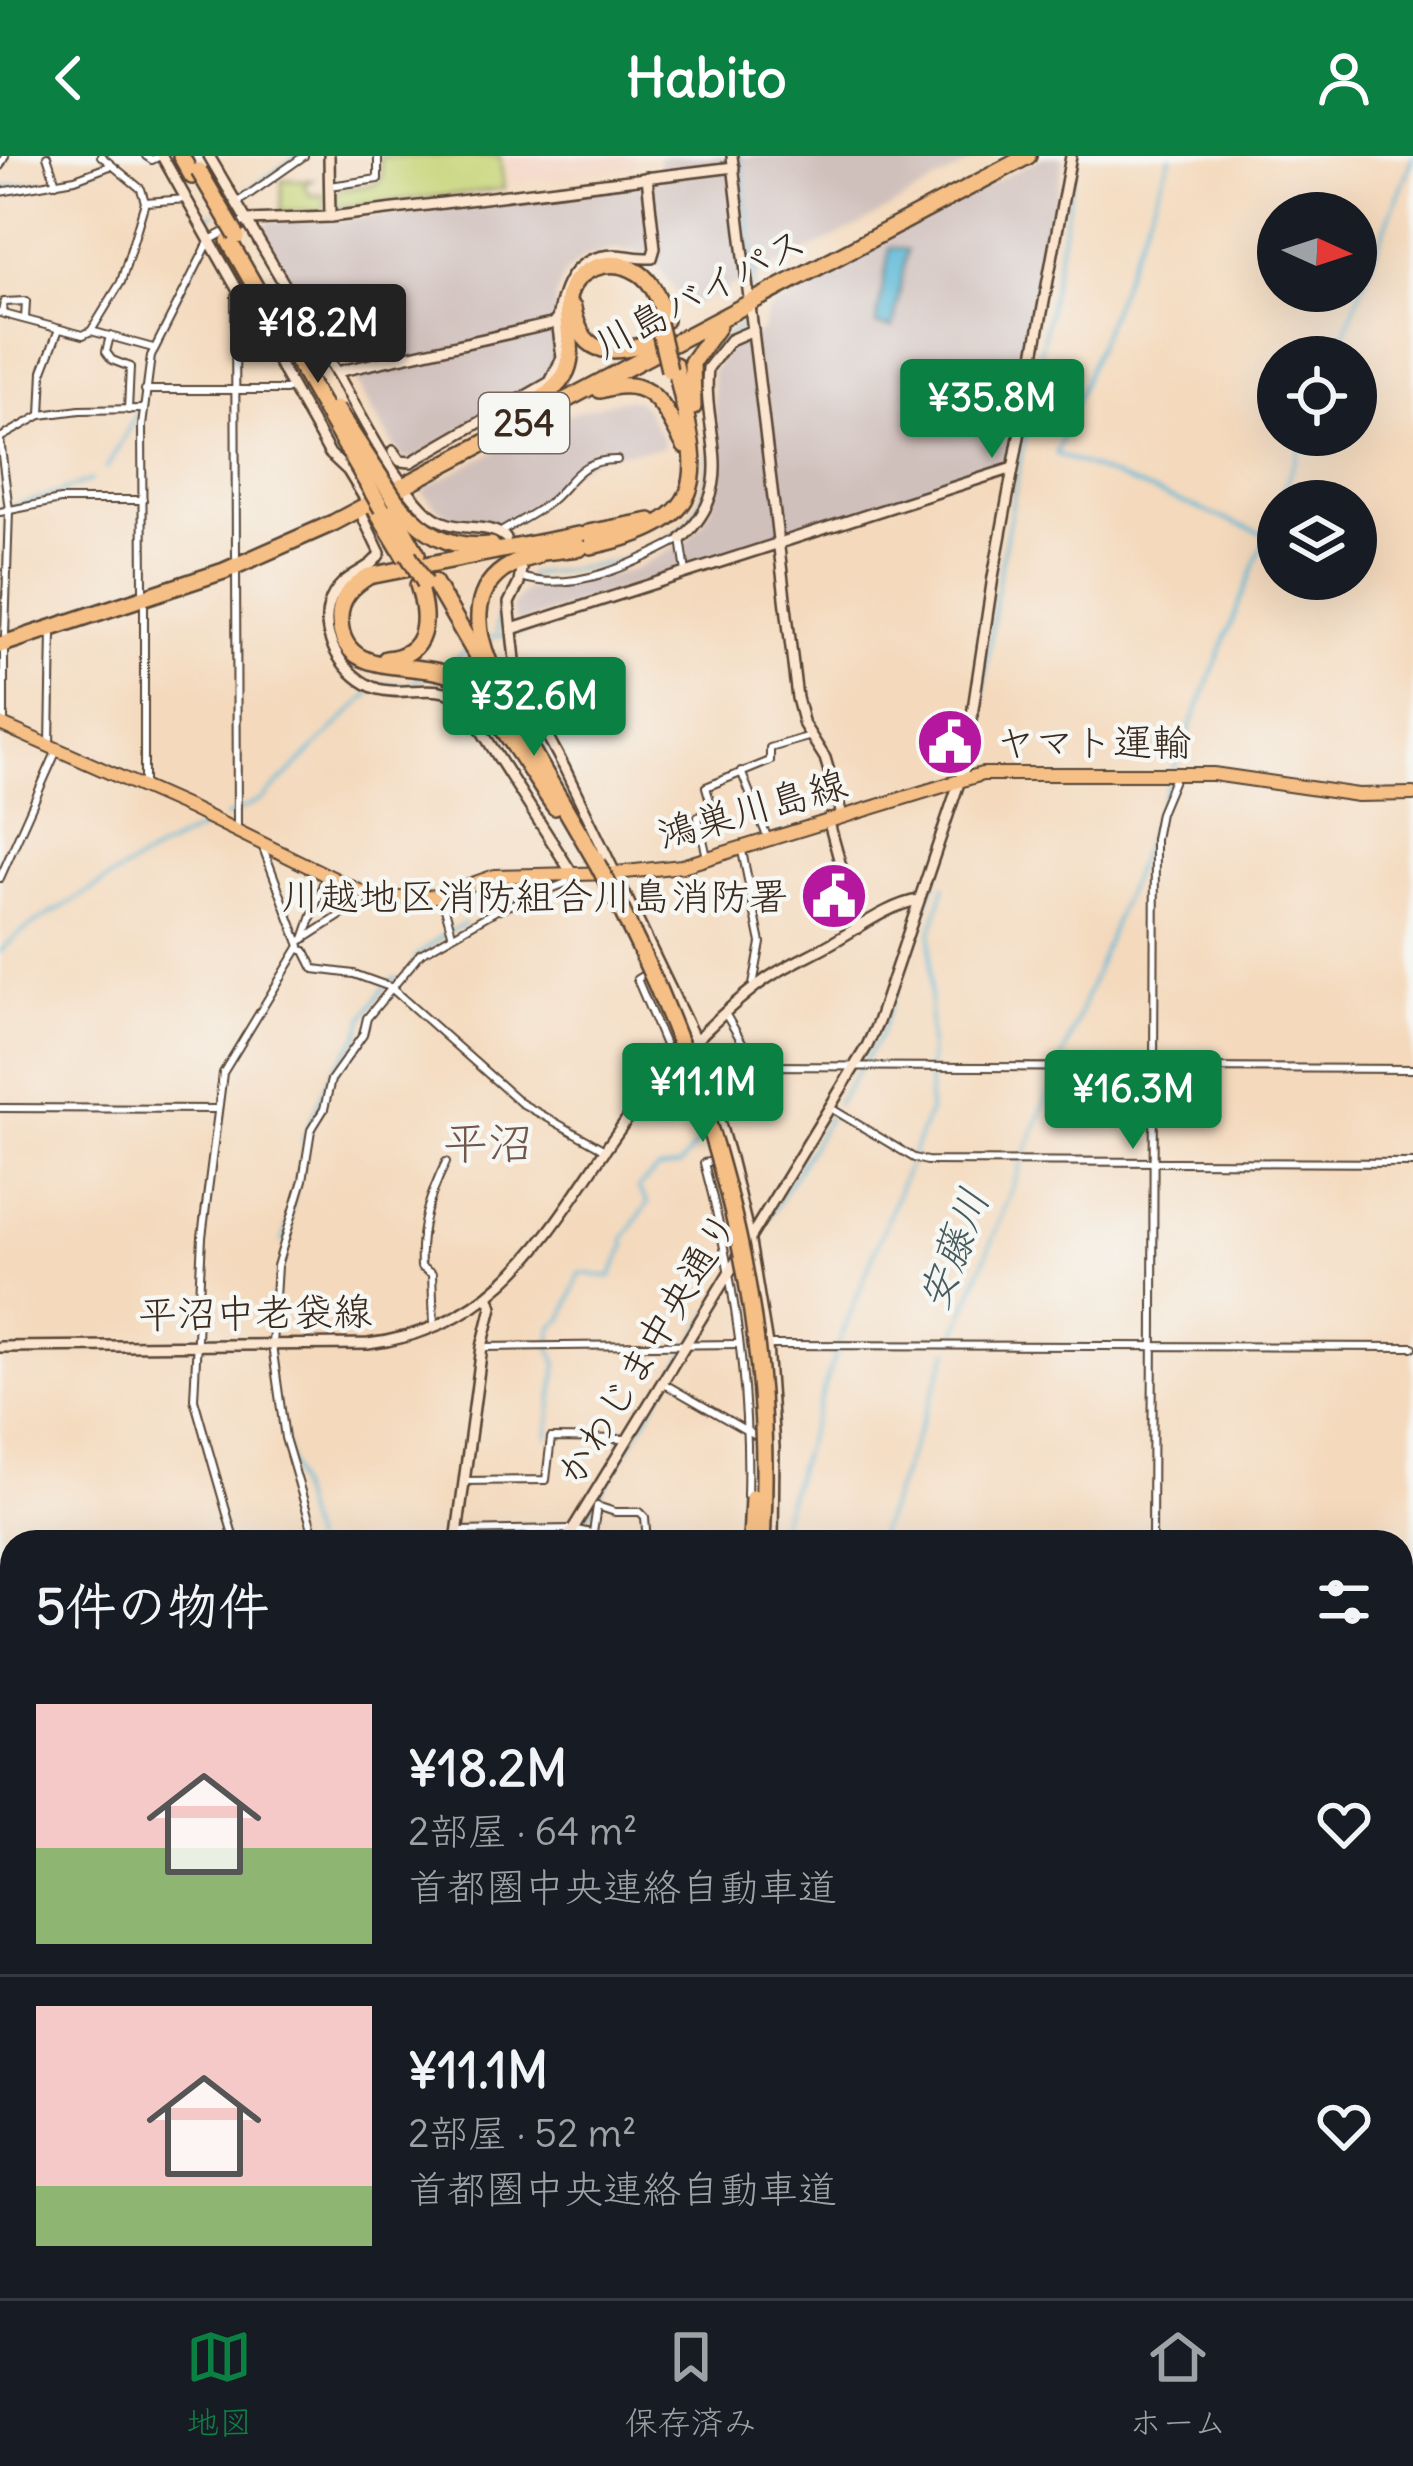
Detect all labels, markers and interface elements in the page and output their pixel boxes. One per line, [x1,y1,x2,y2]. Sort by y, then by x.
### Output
text: Habito [626,44,787,112]
icon: back [36,45,102,111]
icon: person [1311,45,1377,111]
north arrow [1257,192,1377,312]
map controls [1257,192,1377,600]
street label: 川島バイパス [586,217,814,369]
pin: ¥18.2M [220,284,416,386]
text: ¥18.2M [257,298,379,347]
button: locate [1257,336,1377,456]
pin: ¥35.8M [894,359,1090,461]
text: ¥35.8M [927,373,1057,422]
road number: 254 [479,393,569,453]
button: layers [1257,480,1377,600]
pin: ¥32.6M [436,657,632,759]
text: ¥32.6M [470,671,598,720]
public building icon: ヤマト運輸 [915,707,985,777]
place label: ヤマト運輸 [996,718,1191,767]
street label: 鴻巣川島線 [652,759,852,859]
public building icon: 川越地区消防組合川島消防署 [799,861,869,931]
place label: 川越地区消防組合川島消防署 [281,872,788,921]
pin: ¥11.1M [605,1043,801,1145]
pin: ¥16.3M [1035,1050,1231,1152]
text: ¥11.1M [649,1057,757,1106]
text: ¥16.3M [1072,1064,1194,1113]
district label: 平沼 [443,1115,533,1171]
water label: 安藤川 [906,1181,1000,1317]
street label: かわじま中央通り [546,1202,748,1494]
street label: 平沼中老袋線 [138,1286,372,1340]
icon: filters [1311,1569,1377,1635]
text: 5件の物件 [36,1574,269,1638]
text: ¥18.2M [408,1736,567,1800]
icon: home [132,1752,276,1896]
icon: heart [1311,1791,1377,1857]
text: 2部屋 · 64 m² [408,1807,638,1856]
text: 首都圏中央連絡自動車道 [408,1863,837,1912]
text: ¥11.1M [408,2038,549,2102]
icon: home [132,2054,276,2198]
icon: heart [1311,2093,1377,2159]
text: 2部屋 · 52 m² [408,2109,636,2158]
text: 首都圏中央連絡自動車道 [408,2165,837,2214]
tab: 地図 [186,2324,252,2444]
tab: 保存済み [625,2324,757,2444]
tab: ホーム [1129,2324,1227,2444]

